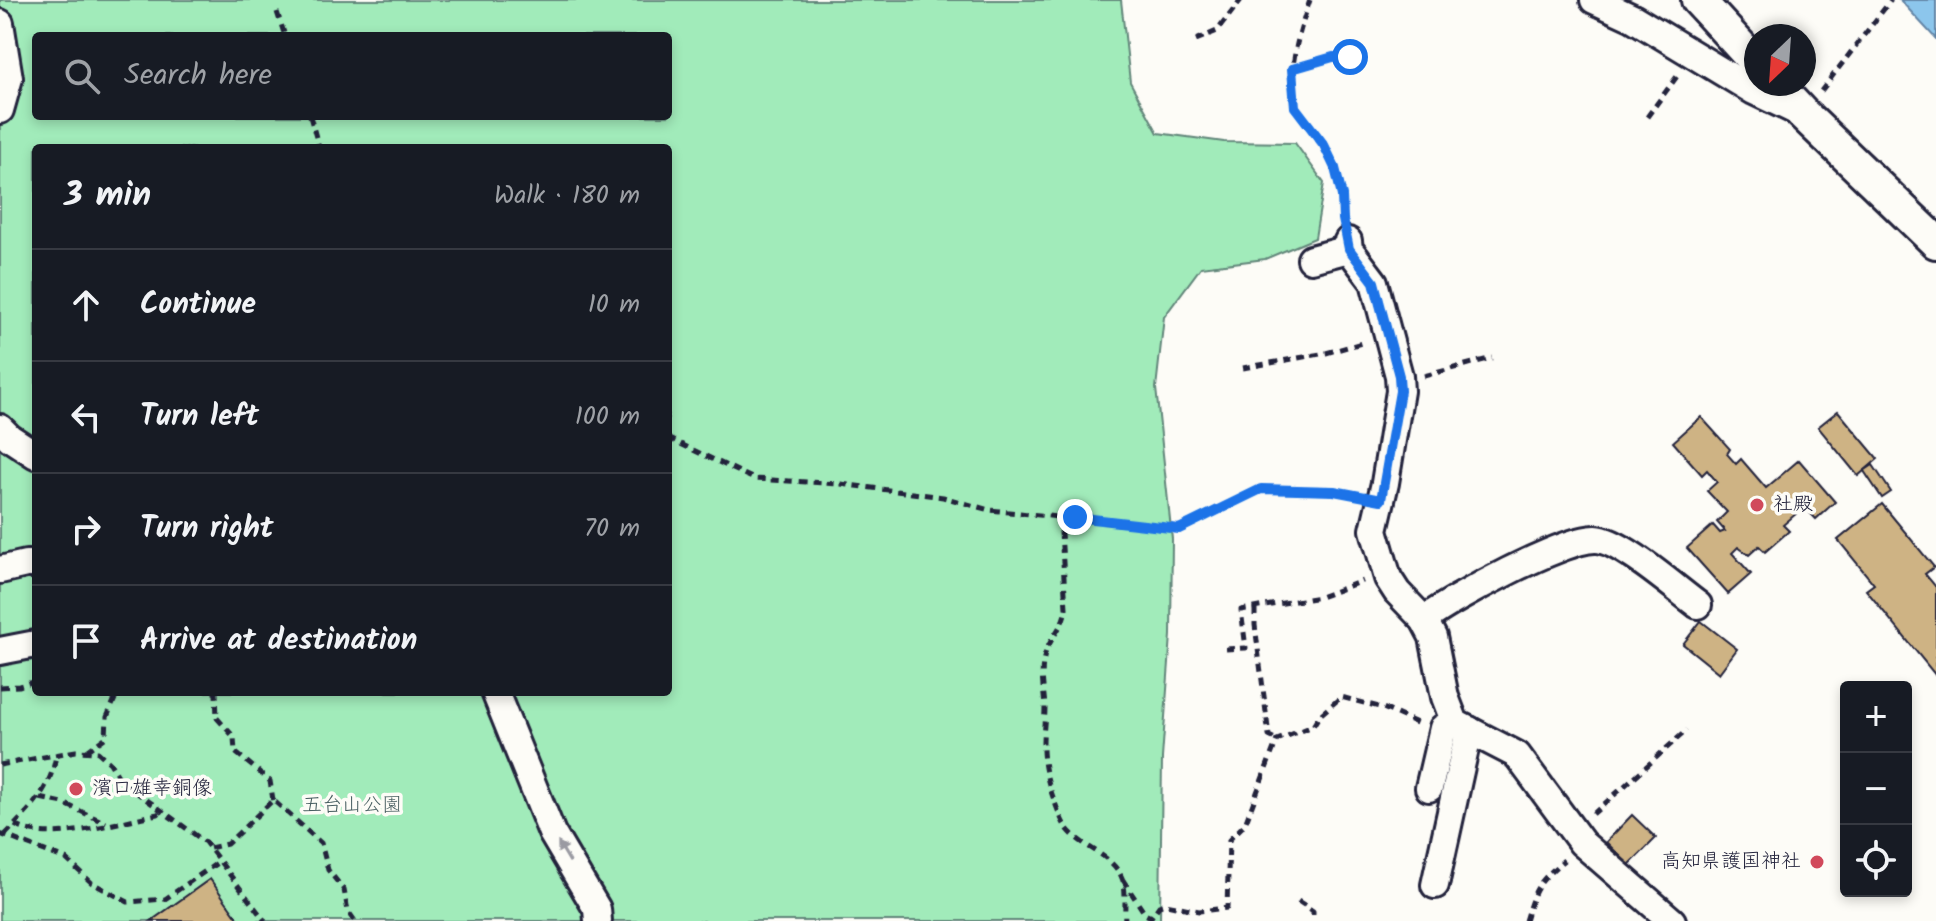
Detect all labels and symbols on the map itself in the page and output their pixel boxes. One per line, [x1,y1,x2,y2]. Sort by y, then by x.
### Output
north arrow [1744,24,1816,96]
route start [1332,39,1368,75]
place label: 社殿 [1773,489,1813,521]
marker: 社殿 [1748,496,1766,514]
route end [1057,499,1093,535]
place label: 濱口雄幸銅像 [92,773,212,805]
marker: 濱口雄幸銅像 [67,780,85,798]
park label: 五台山公園 [302,790,402,822]
one-way arrow [557,841,571,863]
place label: 高知県護国神社 [1661,846,1801,878]
marker: 高知県護国神社 [1808,853,1826,871]

